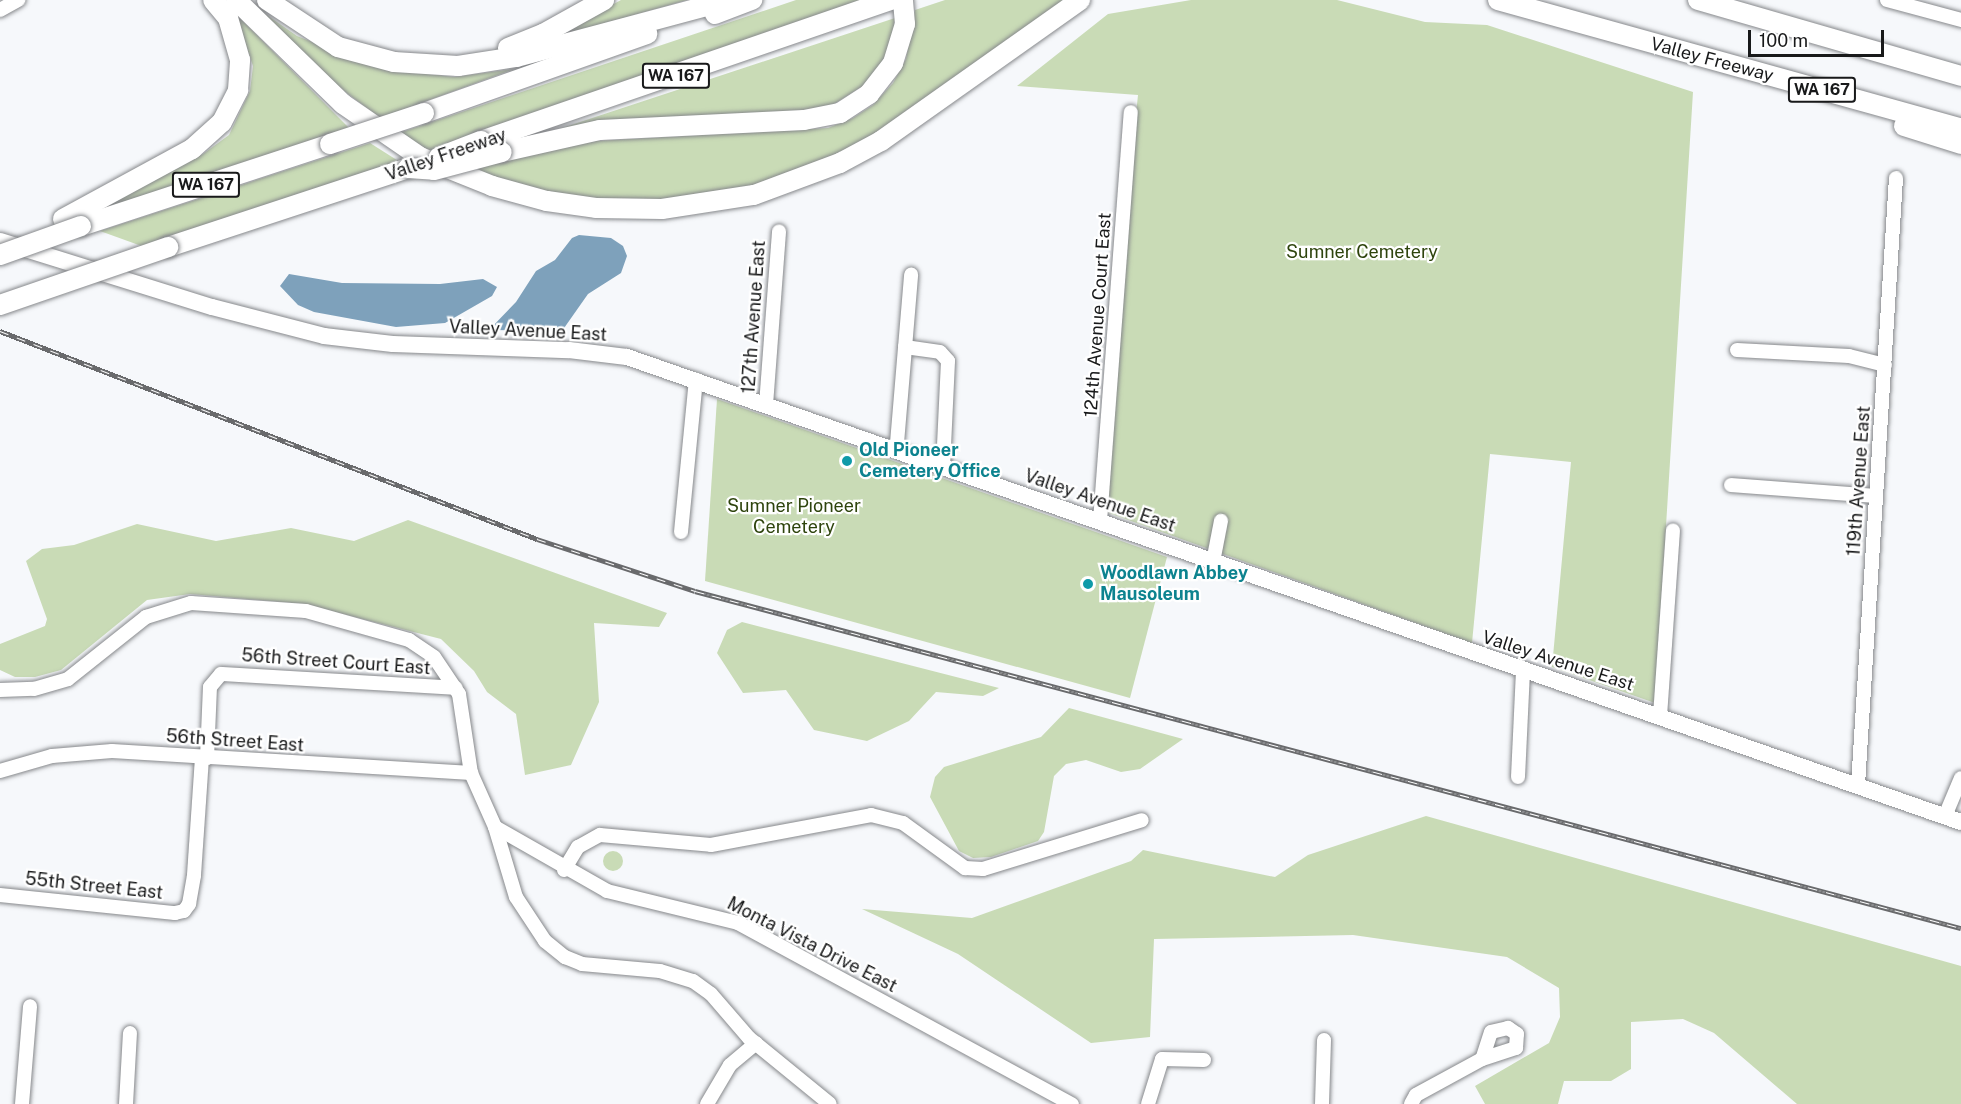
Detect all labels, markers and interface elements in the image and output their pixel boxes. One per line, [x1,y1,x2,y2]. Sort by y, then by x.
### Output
scale bar [1751,18,1888,56]
text: 100 m [1759,30,1808,51]
street label: Valley Freeway [1648,33,1776,87]
road number: WA 167 [642,63,710,89]
road number: WA 167 [1788,77,1856,103]
street label: Valley Freeway [383,124,509,186]
road number: WA 167 [172,172,240,198]
street label: 124th Avenue Court East [1080,212,1116,418]
street label: 127th Avenue East [738,240,770,394]
park label: Sumner Cemetery [1286,241,1438,263]
street label: Valley Avenue East [448,316,608,346]
street label: 119th Avenue East [1843,405,1875,557]
place label: Old Pioneer Cemetery Office [859,440,1001,482]
marker: Old Pioneer Cemetery Office [840,454,854,468]
street label: Valley Avenue East [1022,465,1178,537]
park label: Sumner Pioneer Cemetery [727,496,861,538]
place label: Woodlawn Abbey Mausoleum [1100,563,1248,606]
marker: Woodlawn Abbey Mausoleum [1081,577,1095,591]
street label: Valley Avenue East [1479,626,1637,696]
street label: 56th Street Court East [241,645,431,679]
street label: 56th Street East [165,725,305,757]
street label: 55th Street East [24,868,164,904]
street label: Monta Vista Drive East [723,893,901,997]

